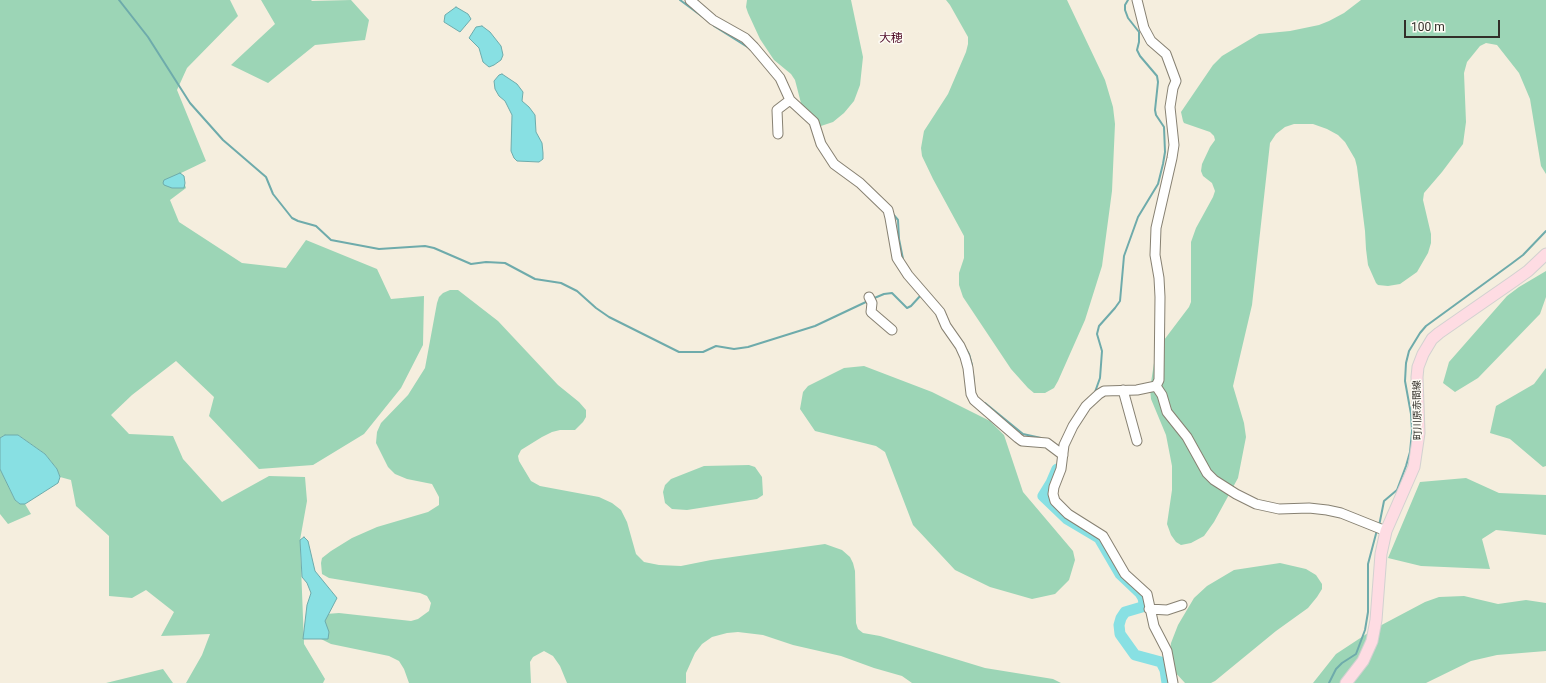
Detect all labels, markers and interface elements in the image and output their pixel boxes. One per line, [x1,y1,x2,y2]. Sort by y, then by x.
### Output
scale bar [1406,12,1502,38]
text: 100 m [1411,20,1445,34]
district label: 大穂 [879,32,903,46]
street label: 町川原赤間線 [1411,380,1425,440]

